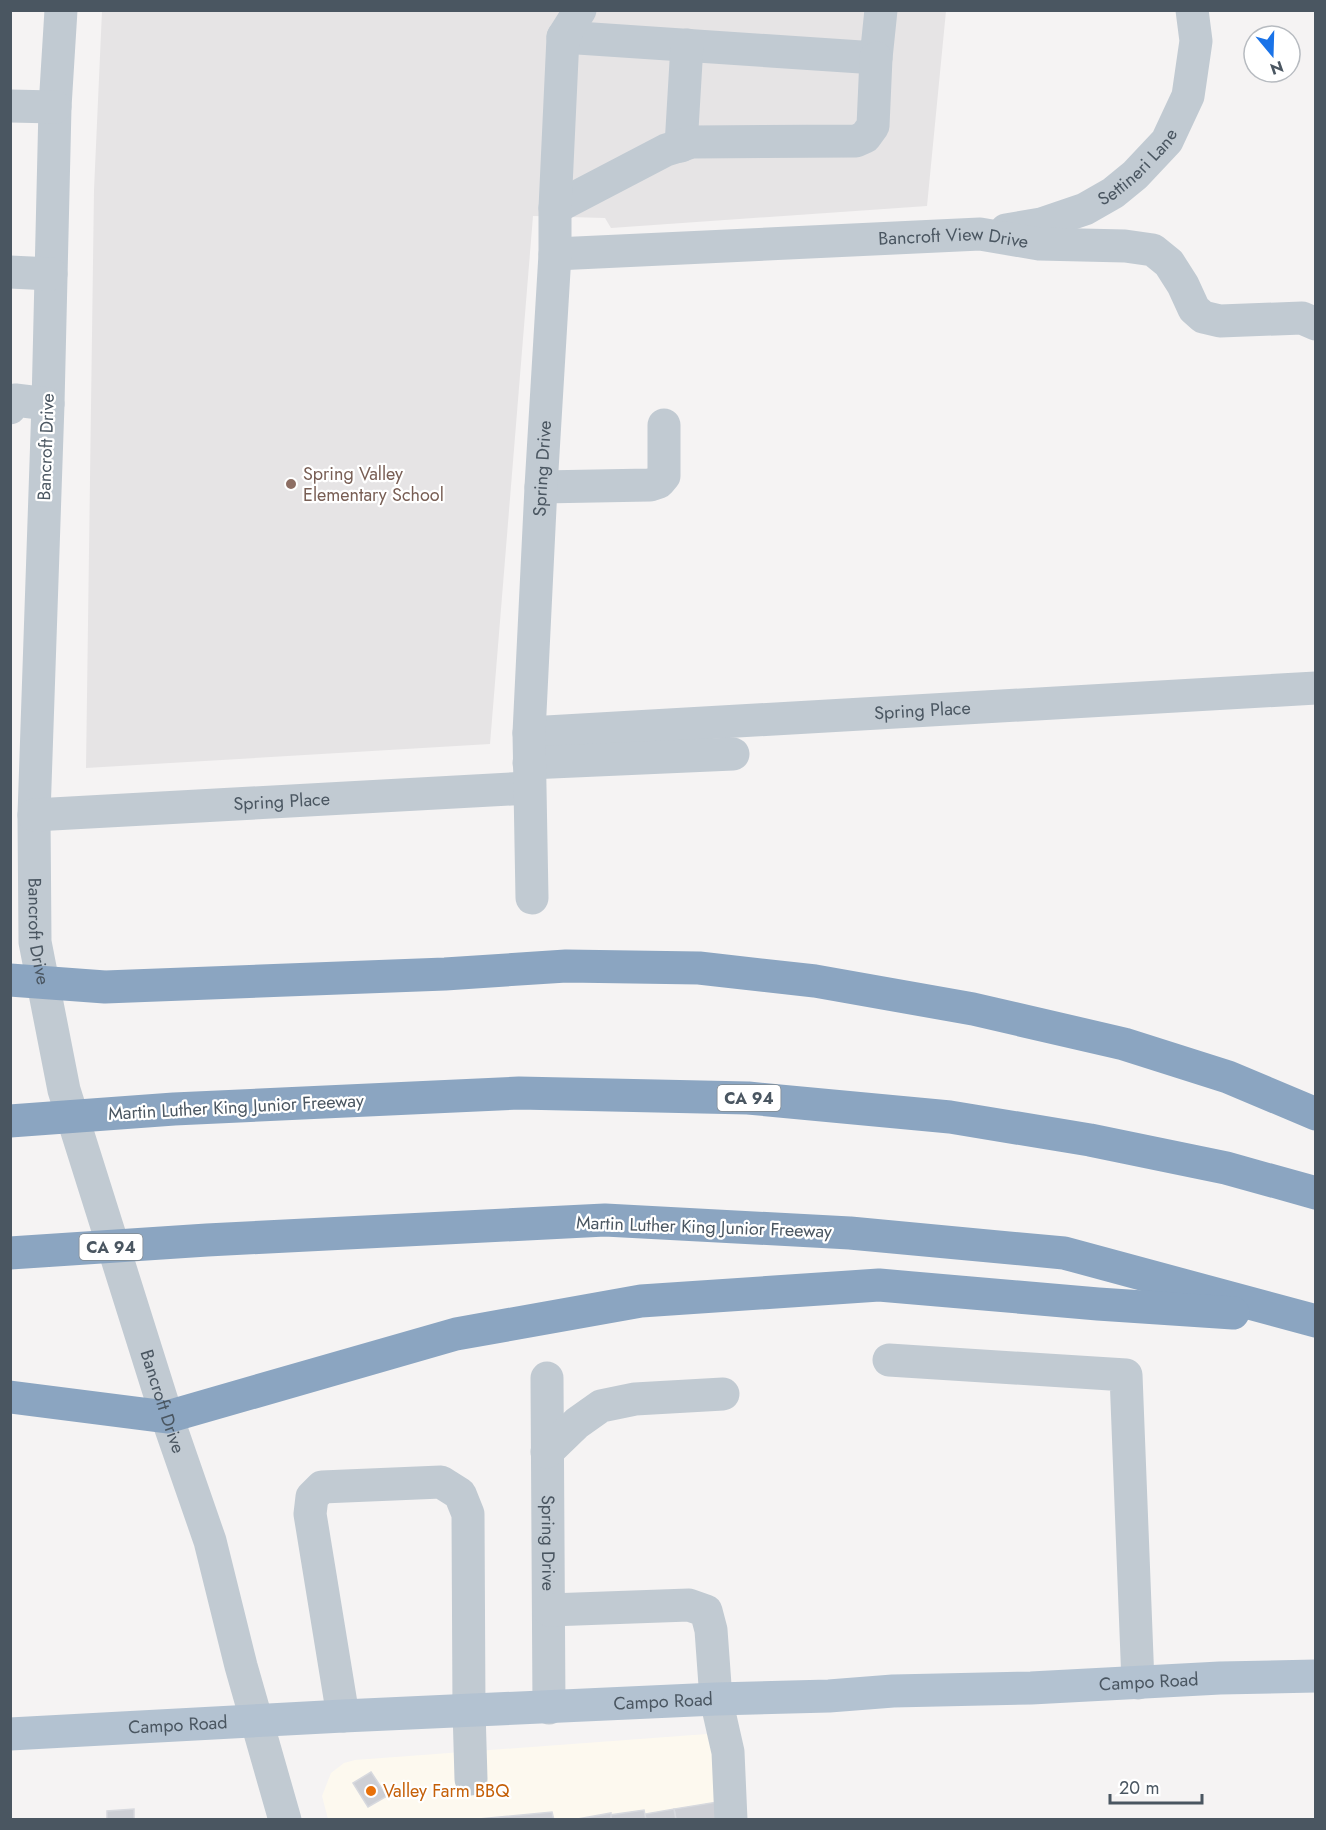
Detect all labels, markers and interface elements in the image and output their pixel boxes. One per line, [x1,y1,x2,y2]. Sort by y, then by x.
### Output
north arrow [1242,24,1302,84]
text: N [1267,55,1286,81]
street label: Settineri Lane [1093,124,1184,212]
street label: Bancroft View Drive [878,221,1030,255]
street label: Bancroft Drive [31,393,61,501]
street label: Spring Drive [527,420,558,517]
place label: Spring Valley Elementary School [303,461,444,508]
marker: Spring Valley Elementary School [284,477,298,491]
street label: Spring Place [873,695,971,726]
street label: Spring Place [233,786,331,817]
street label: Bancroft Drive [21,878,56,987]
road number: CA 94 [718,1085,780,1111]
street label: Martin Luther King Junior Freeway [108,1087,365,1127]
street label: Martin Luther King Junior Freeway [576,1210,832,1244]
road number: CA 94 [80,1234,142,1260]
street label: Bancroft Drive [134,1346,192,1457]
street label: Spring Drive [535,1495,561,1591]
street label: Campo Road [1098,1666,1199,1697]
street label: Campo Road [613,1686,713,1717]
street label: Campo Road [127,1709,228,1741]
scale bar [1110,1767,1202,1805]
text: 20 m [1119,1775,1159,1801]
place label: Valley Farm BBQ [383,1778,510,1804]
marker: Valley Farm BBQ [364,1784,378,1798]

